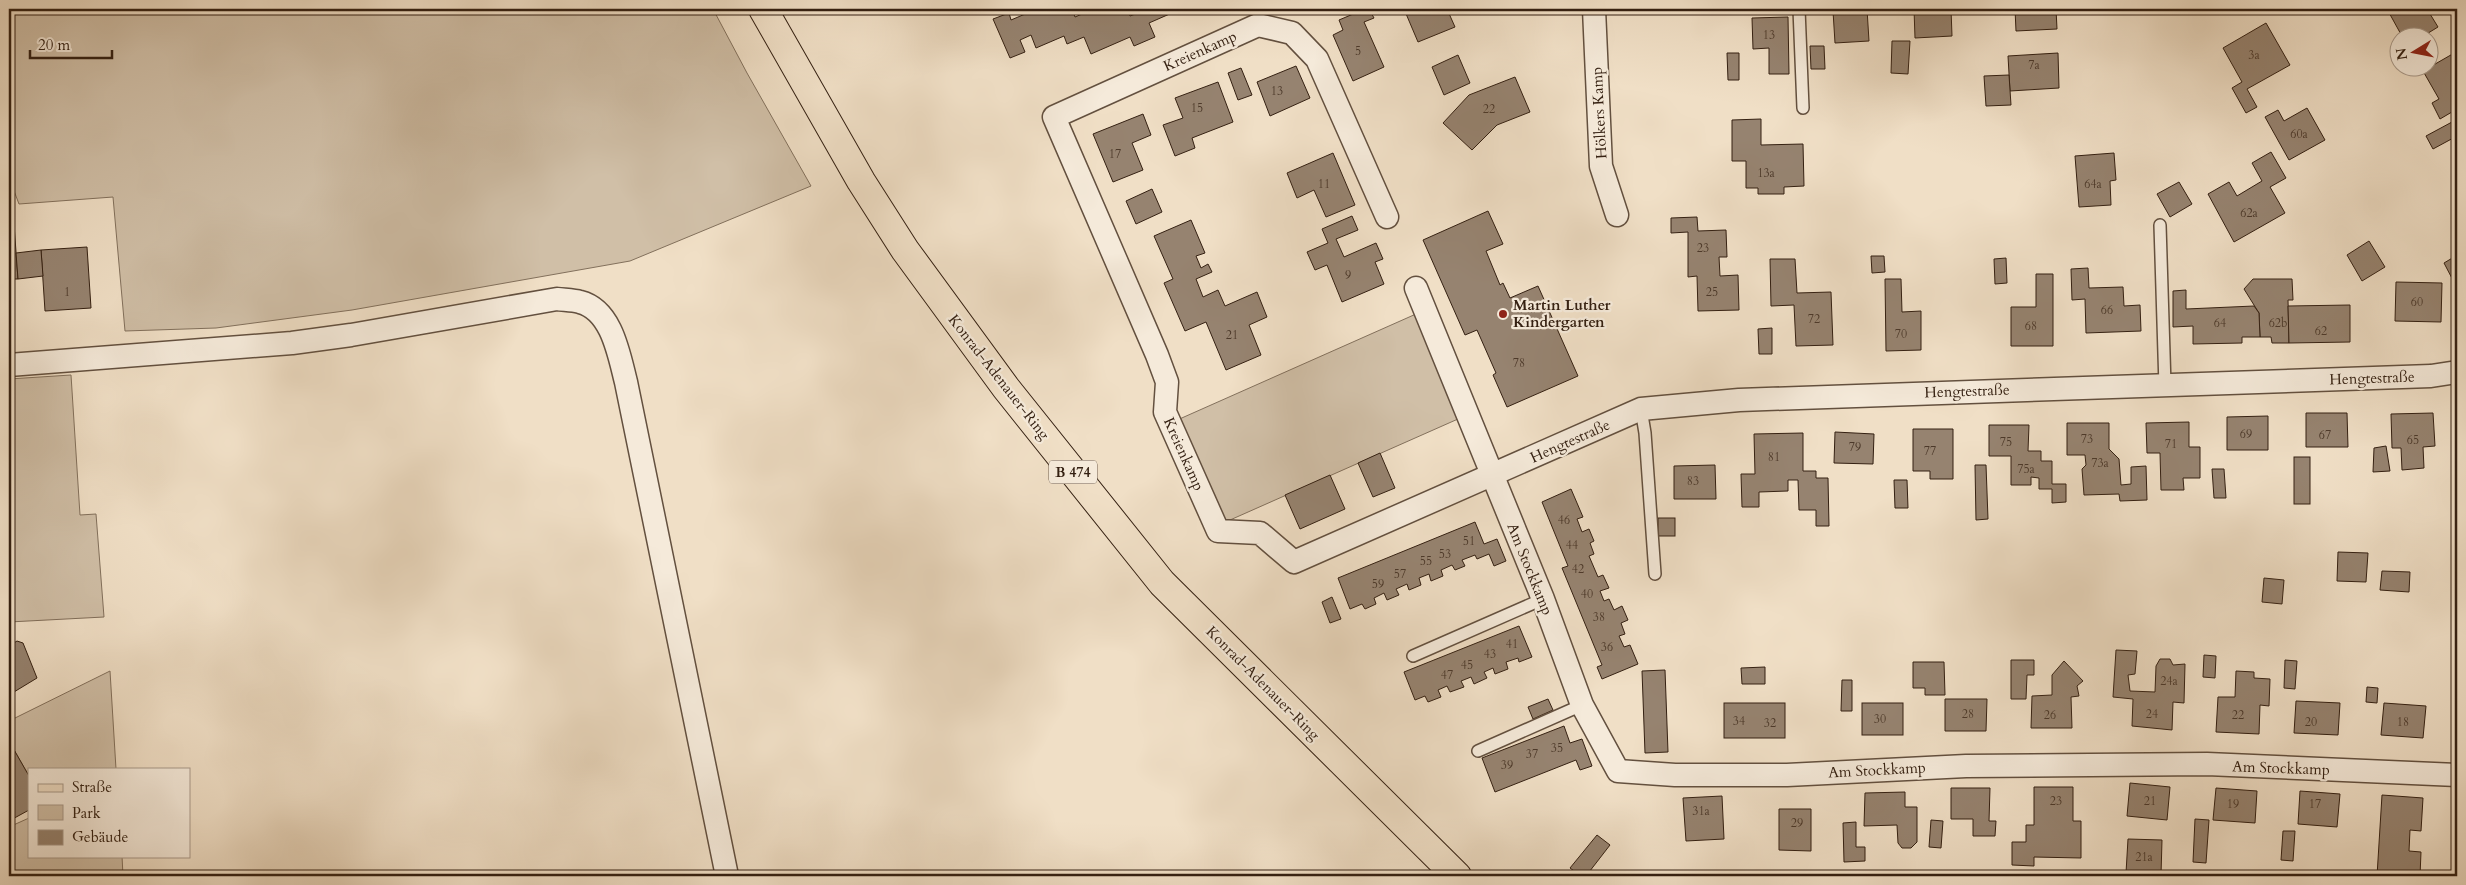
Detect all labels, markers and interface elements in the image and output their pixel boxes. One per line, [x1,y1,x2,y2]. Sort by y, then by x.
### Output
street label: Kreienkamp [1160,26,1240,76]
house number: 13 [1763,27,1775,43]
scale bar [30,28,112,60]
north arrow [2388,28,2438,78]
text: 20 m [38,35,70,55]
house number: 5 [1355,43,1361,59]
house number: 3a [2248,47,2260,63]
text: N [2391,47,2412,62]
house number: 7a [2028,57,2040,73]
street label: Hölkers Kamp [1587,66,1611,160]
house number: 13 [1271,83,1283,99]
house number: 15 [1191,100,1203,116]
house number: 22 [1483,101,1495,117]
house number: 60a [2290,126,2309,142]
house number: 17 [1109,146,1121,162]
house number: 13a [1757,165,1776,181]
house number: 11 [1318,176,1330,192]
house number: 64a [2084,176,2103,192]
house number: 62a [2240,205,2259,221]
house number: 23 [1697,240,1709,256]
house number: 9 [1345,267,1351,283]
house number: 1 [64,284,70,300]
house number: 25 [1706,284,1718,300]
house number: 60 [2411,294,2423,310]
place label: Martin Luther Kindergarten [1513,295,1612,332]
house number: 66 [2101,302,2113,318]
marker: Martin Luther Kindergarten [1497,308,1509,320]
street label: Konrad-Adenauer-Ring [944,310,1055,444]
house number: 72 [1808,311,1820,327]
house number: 64 [2214,315,2226,331]
house number: 62b [2269,315,2287,331]
house number: 68 [2025,318,2037,334]
house number: 62 [2315,323,2327,339]
house number: 70 [1895,326,1907,342]
house number: 21 [1226,327,1238,343]
house number: 78 [1513,355,1525,371]
street label: Hengtestraße [2329,367,2415,389]
street label: Hengtestraße [1924,380,2010,402]
street label: Kreienkamp [1159,414,1209,494]
street label: Hengtestraße [1527,414,1613,467]
house number: 69 [2240,426,2252,442]
house number: 67 [2319,427,2331,443]
house number: 73 [2081,431,2093,447]
house number: 65 [2407,432,2419,448]
house number: 75 [2000,434,2012,450]
house number: 71 [2165,436,2177,452]
house number: 79 [1849,439,1861,455]
house number: 77 [1924,443,1936,459]
house number: 81 [1768,449,1780,465]
house number: 73a [2091,455,2110,471]
road number: B 474 [1049,461,1097,484]
house number: 75a [2017,461,2036,477]
house number: 83 [1687,473,1699,489]
house number: 46 [1558,512,1570,528]
street label: Am Stockkamp [1502,520,1558,618]
house number: 51 [1463,533,1475,549]
house number: 44 [1566,537,1578,553]
house number: 53 [1439,546,1451,562]
house number: 55 [1420,553,1432,569]
house number: 42 [1572,561,1584,577]
house number: 57 [1394,566,1406,582]
house number: 59 [1372,576,1384,592]
house number: 40 [1581,586,1593,602]
house number: 38 [1593,609,1605,625]
street label: Konrad-Adenauer-Ring [1202,622,1325,745]
house number: 41 [1506,636,1518,652]
house number: 36 [1601,639,1613,655]
house number: 43 [1484,646,1496,662]
house number: 45 [1461,657,1473,673]
house number: 47 [1441,667,1453,683]
house number: 24a [2160,673,2179,689]
house number: 28 [1962,706,1974,722]
house number: 24 [2146,706,2158,722]
house number: 26 [2044,707,2056,723]
house number: 22 [2232,707,2244,723]
house number: 30 [1874,711,1886,727]
house number: 34 [1733,713,1745,729]
house number: 20 [2305,714,2317,730]
house number: 18 [2397,714,2409,730]
house number: 32 [1764,715,1776,731]
house number: 35 [1551,740,1563,756]
house number: 37 [1526,746,1538,762]
street label: Am Stockkamp [2232,756,2330,780]
house number: 39 [1501,757,1513,773]
street label: Am Stockkamp [1828,757,1926,783]
legend [28,768,190,858]
text: Straße [72,777,112,797]
house number: 23 [2050,793,2062,809]
house number: 21 [2144,793,2156,809]
house number: 19 [2227,796,2239,812]
house number: 17 [2309,796,2321,812]
text: Park [72,803,101,823]
house number: 31a [1692,803,1711,819]
house number: 29 [1791,815,1803,831]
text: Gebäude [72,827,129,847]
house number: 21a [2135,849,2154,865]

